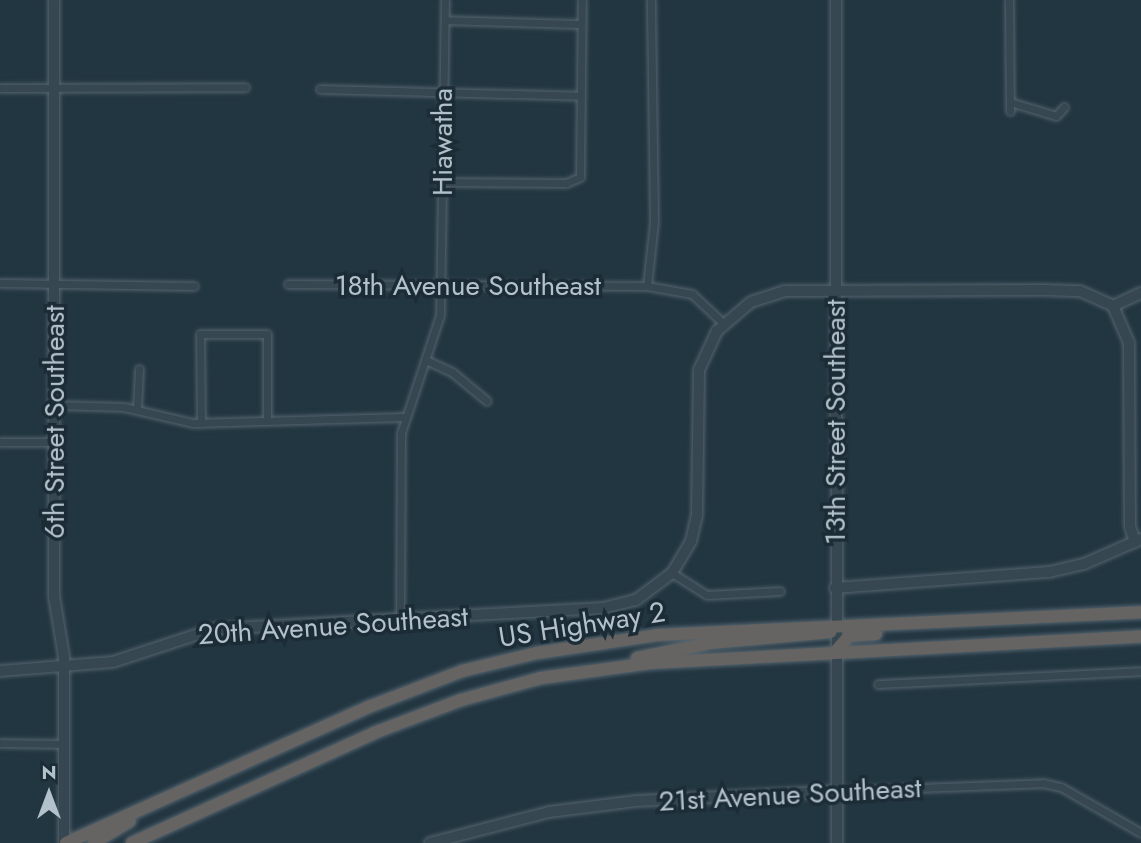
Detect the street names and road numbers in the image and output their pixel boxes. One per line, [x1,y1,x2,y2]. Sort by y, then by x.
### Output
street label: Hiawatha [426,88,460,196]
street label: 18th Avenue Southeast [335,269,601,303]
street label: 13th Street Southeast [819,299,853,545]
street label: 6th Street Southeast [38,305,72,539]
street label: US Highway 2 [496,595,668,655]
street label: 20th Avenue Southeast [197,600,469,652]
street label: 21st Avenue Southeast [658,771,922,819]

